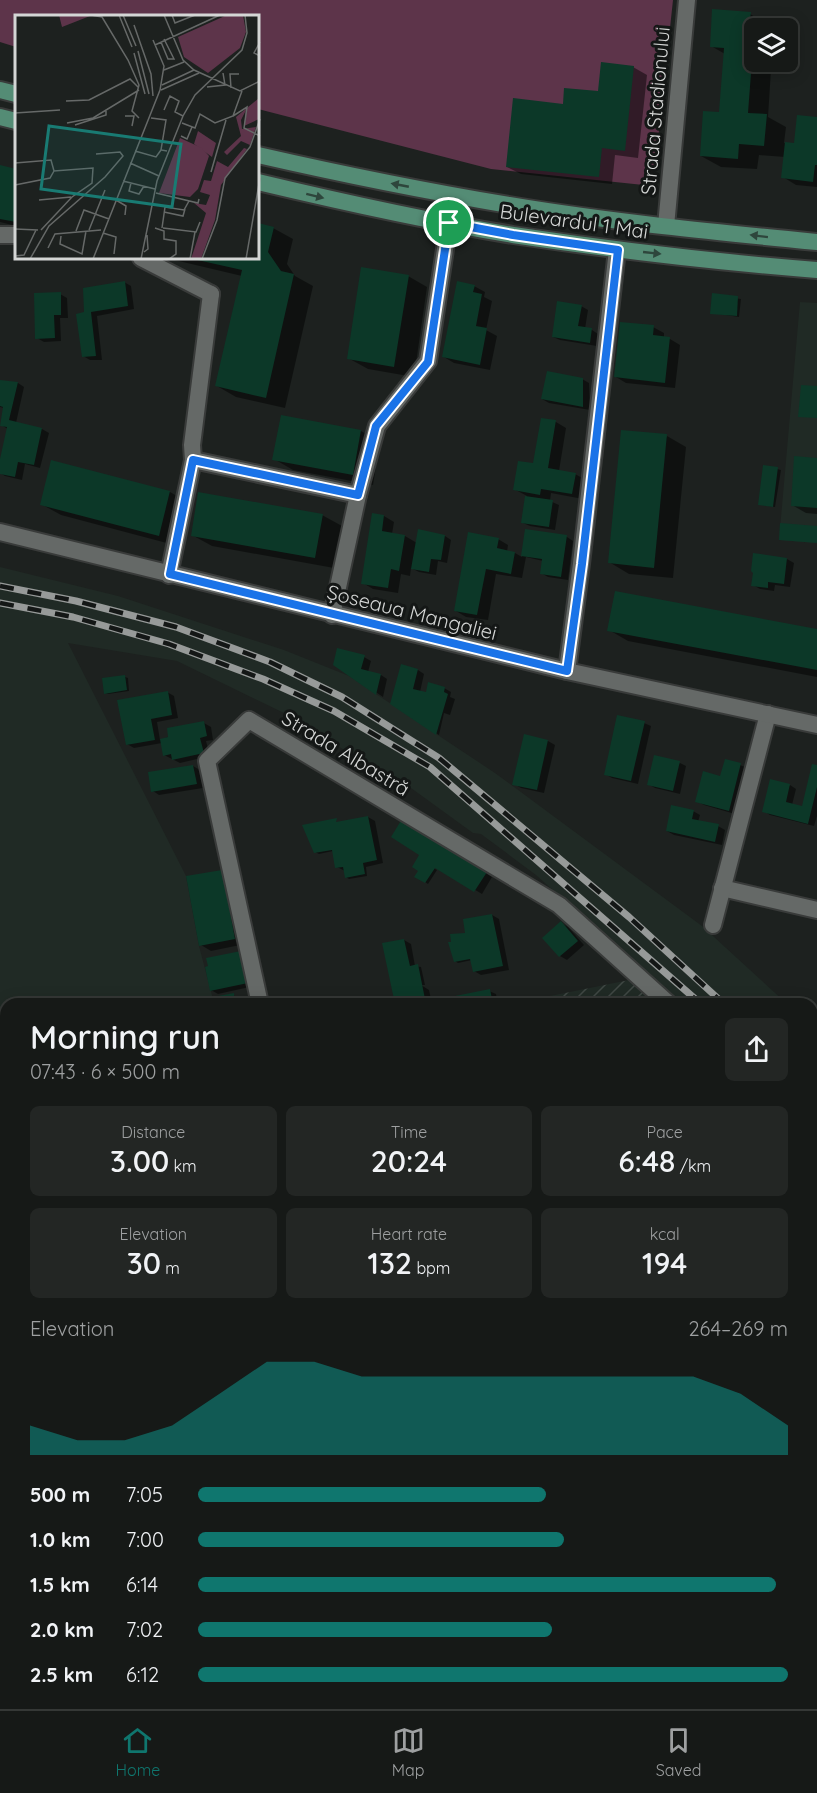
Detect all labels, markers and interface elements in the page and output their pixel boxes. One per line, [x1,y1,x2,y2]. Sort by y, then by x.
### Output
inset map [15,15,260,260]
map controls [744,18,798,72]
button: layers [744,18,798,72]
street label: Strada Stadionului [635,26,675,196]
one-way arrow [391,180,410,189]
one-way arrow [306,191,324,201]
pin [423,197,474,248]
street label: Bulevardul 1 Mai [498,198,650,244]
icon: arrive [432,206,465,239]
one-way arrow [749,232,768,241]
one-way arrow [642,249,661,258]
street label: Șoseaua Mangaliei [324,579,500,645]
street label: Strada Albastră [277,705,415,801]
text: Morning run [30,1016,220,1057]
button: share [725,1018,788,1081]
text: 07:43 · 6 × 500 m [30,1059,180,1084]
text: Distance [121,1122,185,1142]
text: Time [391,1122,427,1142]
text: Pace [646,1122,683,1142]
text: 3.00 [110,1142,169,1180]
text: 20:24 [371,1142,447,1180]
text: 6:48 [618,1142,675,1180]
text: km [169,1156,197,1176]
text: /km [675,1156,711,1176]
text: Elevation [120,1224,187,1244]
text: Heart rate [371,1224,447,1244]
text: kcal [650,1224,680,1244]
text: 30 [127,1244,161,1282]
text: 132 [368,1244,412,1282]
text: 194 [642,1244,687,1282]
text: m [161,1258,180,1278]
text: bpm [412,1258,450,1278]
text: Elevation [30,1316,114,1341]
text: 264–269 m [688,1316,788,1341]
text: 500 m [30,1482,90,1507]
text: 7:05 [126,1482,163,1507]
text: 1.0 km [30,1527,90,1552]
text: 7:00 [126,1527,164,1552]
text: 1.5 km [30,1572,90,1597]
text: 6:14 [126,1572,158,1597]
text: 2.0 km [30,1617,94,1642]
text: 7:02 [126,1617,163,1642]
text: 2.5 km [30,1662,93,1687]
text: 6:12 [126,1662,159,1687]
tab: Home [116,1724,160,1780]
tab: Map [392,1724,425,1780]
tab: Saved [656,1724,701,1780]

